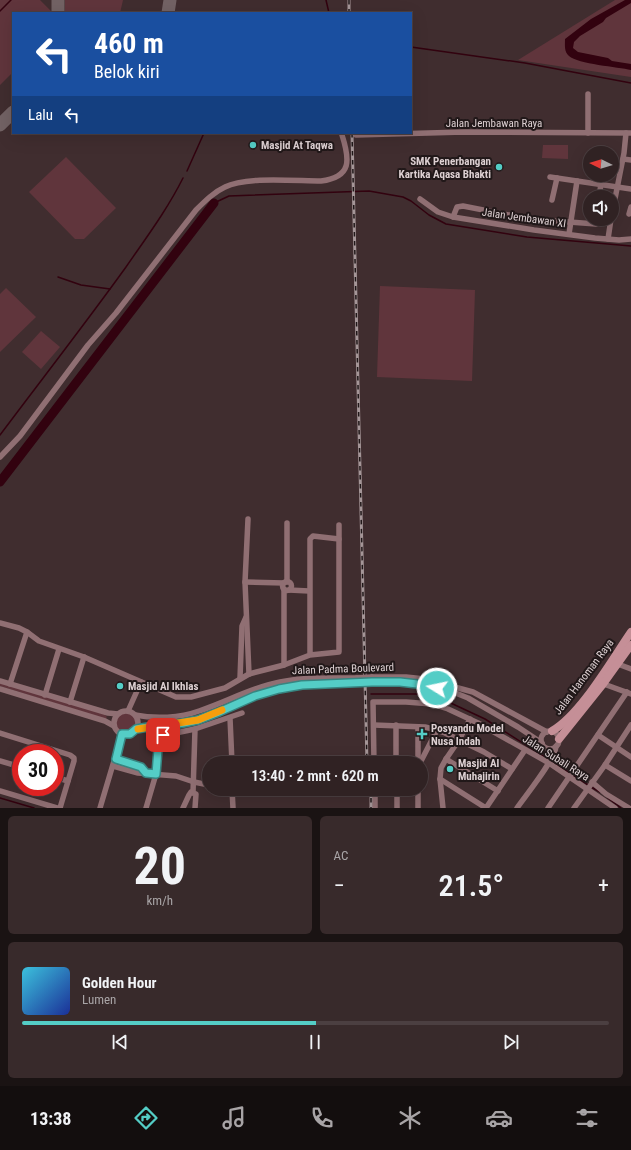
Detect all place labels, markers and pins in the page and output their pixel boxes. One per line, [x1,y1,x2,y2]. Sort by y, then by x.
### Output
place label: Masjid At Taqwa [261,139,333,152]
marker: Masjid At Taqwa [248,140,258,150]
place label: SMK Penerbangan Kartika Aqasa Bhakti [399,155,491,181]
marker: SMK Penerbangan Kartika Aqasa Bhakti [494,162,504,172]
place label: Masjid Al Ikhlas [128,680,198,693]
marker: Masjid Al Ikhlas [115,681,125,691]
pin [146,718,180,752]
place label: Posyandu Model Nusa Indah [431,722,504,748]
marker: Posyandu Model Nusa Indah [416,728,428,740]
place label: Masjid Al Muhajirin [458,757,500,783]
marker: Masjid Al Muhajirin [445,764,455,774]

